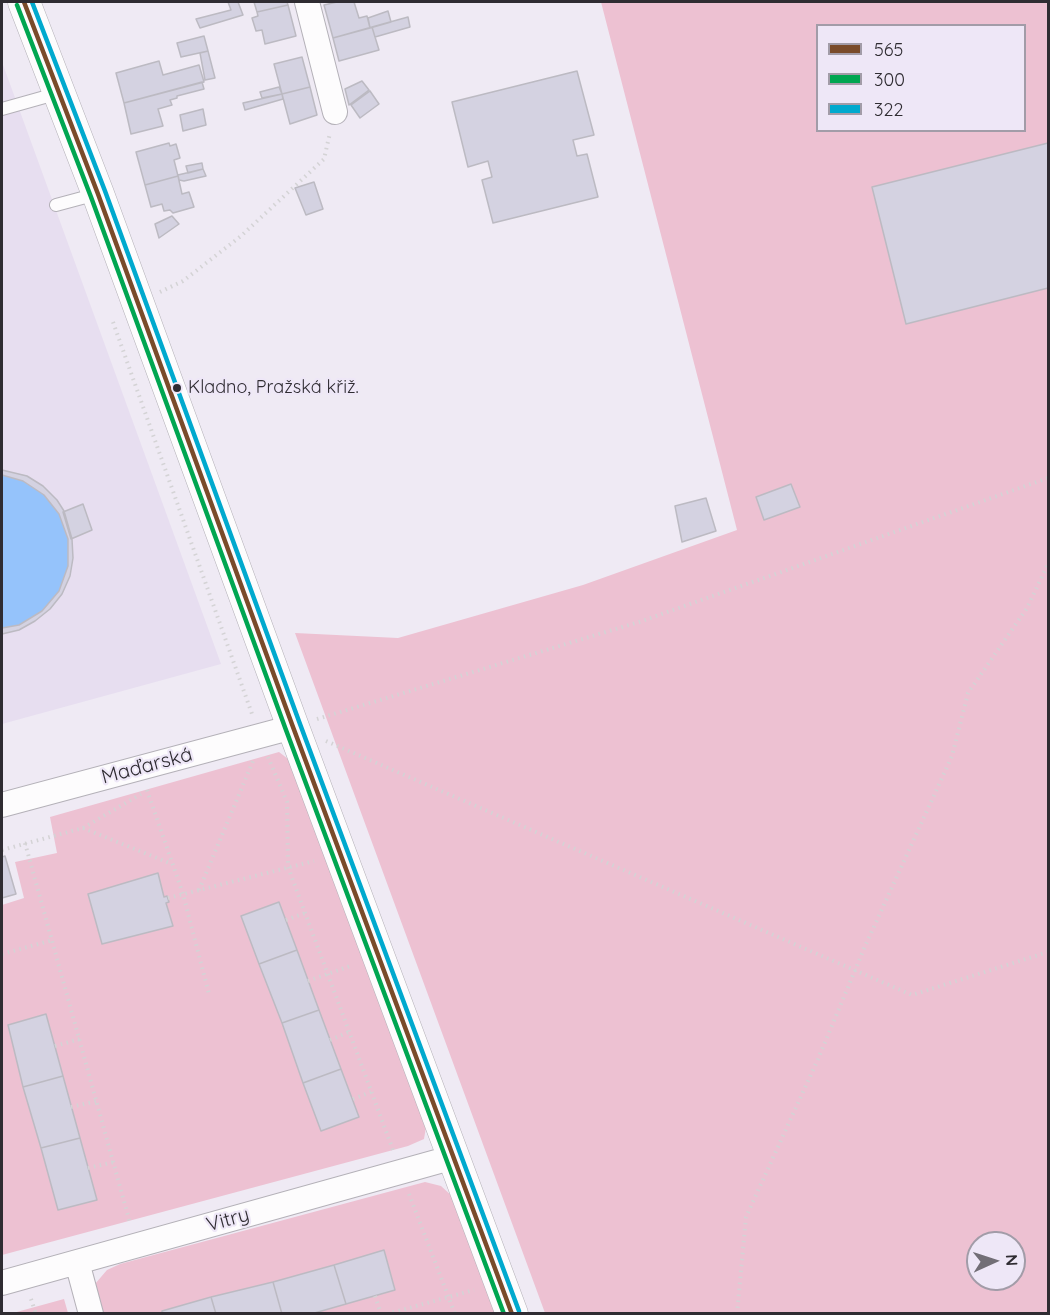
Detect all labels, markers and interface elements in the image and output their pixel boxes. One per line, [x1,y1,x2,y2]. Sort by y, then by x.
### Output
legend [816,24,1026,132]
text: 565 [874,38,903,61]
text: 300 [874,68,905,91]
text: 322 [874,98,903,121]
place label: Kladno, Pražská křiž. [188,377,359,399]
marker: Kladno, Pražská křiž. [171,382,183,394]
street label: Maďarská [99,742,195,790]
street label: Vitry [204,1203,252,1237]
north arrow [966,1231,1026,1291]
text: N [1002,1254,1022,1267]

